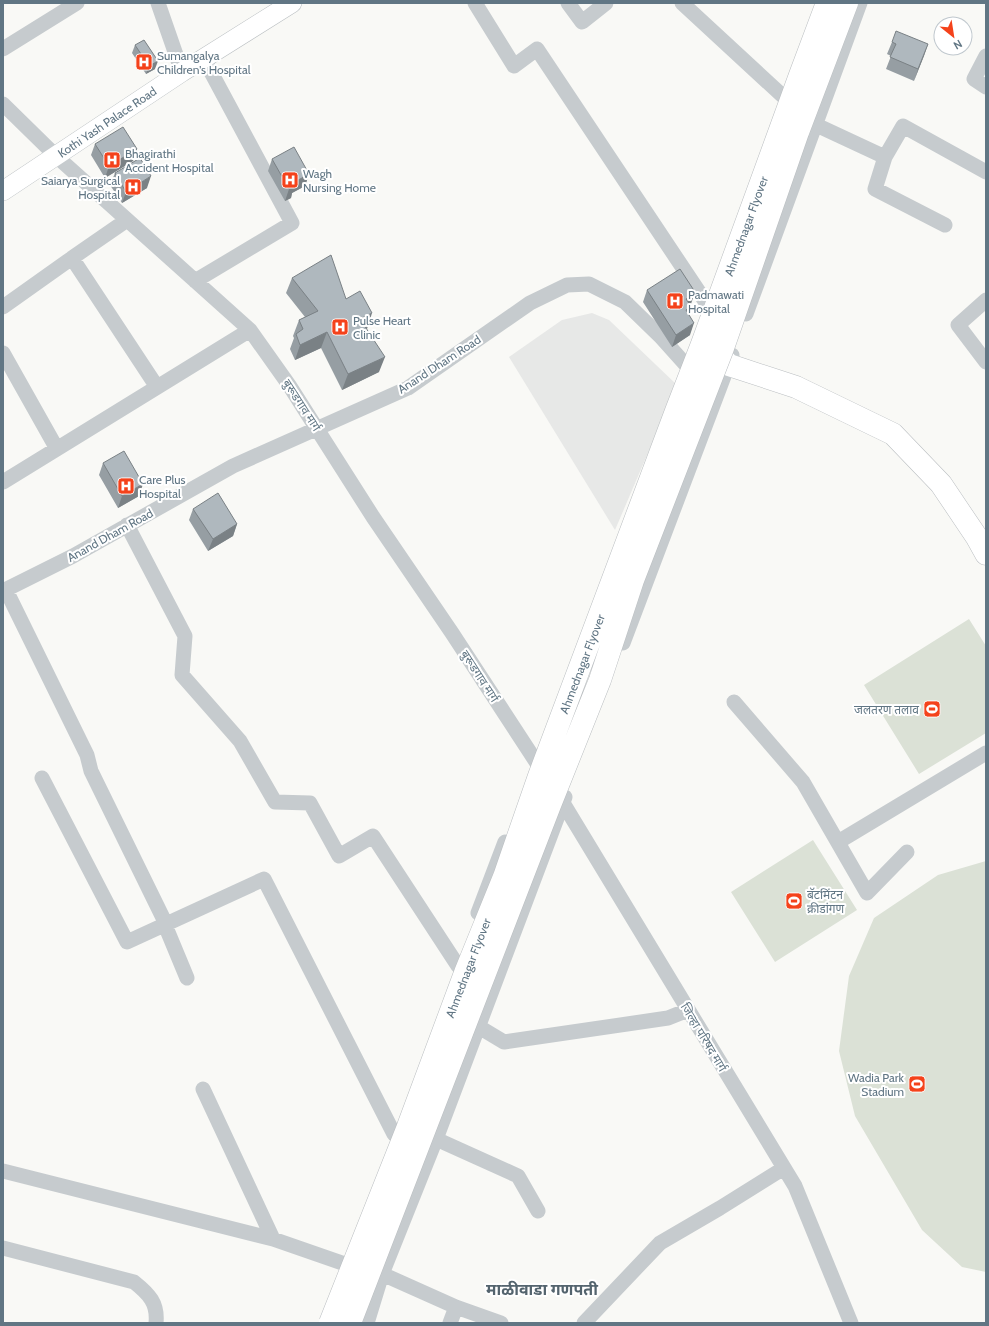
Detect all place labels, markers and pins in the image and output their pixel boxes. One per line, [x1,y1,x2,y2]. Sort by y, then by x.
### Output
place label: Sumangalya Children's Hospital [157,48,251,77]
hospital icon: Sumangalya Children's Hospital [134,52,154,72]
place label: Bhagirathi Accident Hospital [125,146,214,175]
hospital icon: Bhagirathi Accident Hospital [102,150,122,170]
place label: Wagh Nursing Home [303,166,376,195]
hospital icon: Wagh Nursing Home [280,170,300,190]
place label: Saiarya Surgical Hospital [41,173,120,202]
hospital icon: Saiarya Surgical Hospital [123,177,143,197]
place label: Padmawati Hospital [688,287,744,316]
hospital icon: Padmawati Hospital [665,291,685,311]
place label: Pulse Heart Clinic [353,313,411,342]
hospital icon: Pulse Heart Clinic [330,317,350,337]
place label: Care Plus Hospital [139,472,186,501]
hospital icon: Care Plus Hospital [116,476,136,496]
sports icon: जलतरण तलाव [922,699,942,719]
place label: जलतरण तलाव [854,702,919,717]
place label: बॅटमिंटन क्रीडांगण [807,887,845,916]
sports icon: बॅटमिंटन क्रीडांगण [784,891,804,911]
place label: Wadia Park Stadium [848,1070,905,1099]
sports icon: Wadia Park Stadium [907,1074,927,1094]

